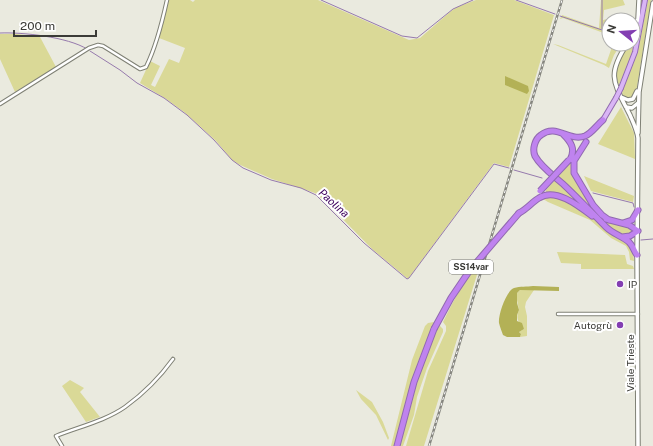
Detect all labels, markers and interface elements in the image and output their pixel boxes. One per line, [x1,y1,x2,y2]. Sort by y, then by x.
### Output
scale bar [14,12,96,38]
north arrow [601,12,641,52]
text: 200 m [20,19,55,33]
text: N [604,23,618,35]
water label: Paolina [316,186,352,220]
road number: SS14var [449,260,493,274]
place label: IP [628,278,638,290]
marker: IP [615,279,625,289]
place label: Autogrù [574,319,612,331]
marker: Autogrù [615,320,625,330]
street label: Viale Trieste [624,334,636,392]

